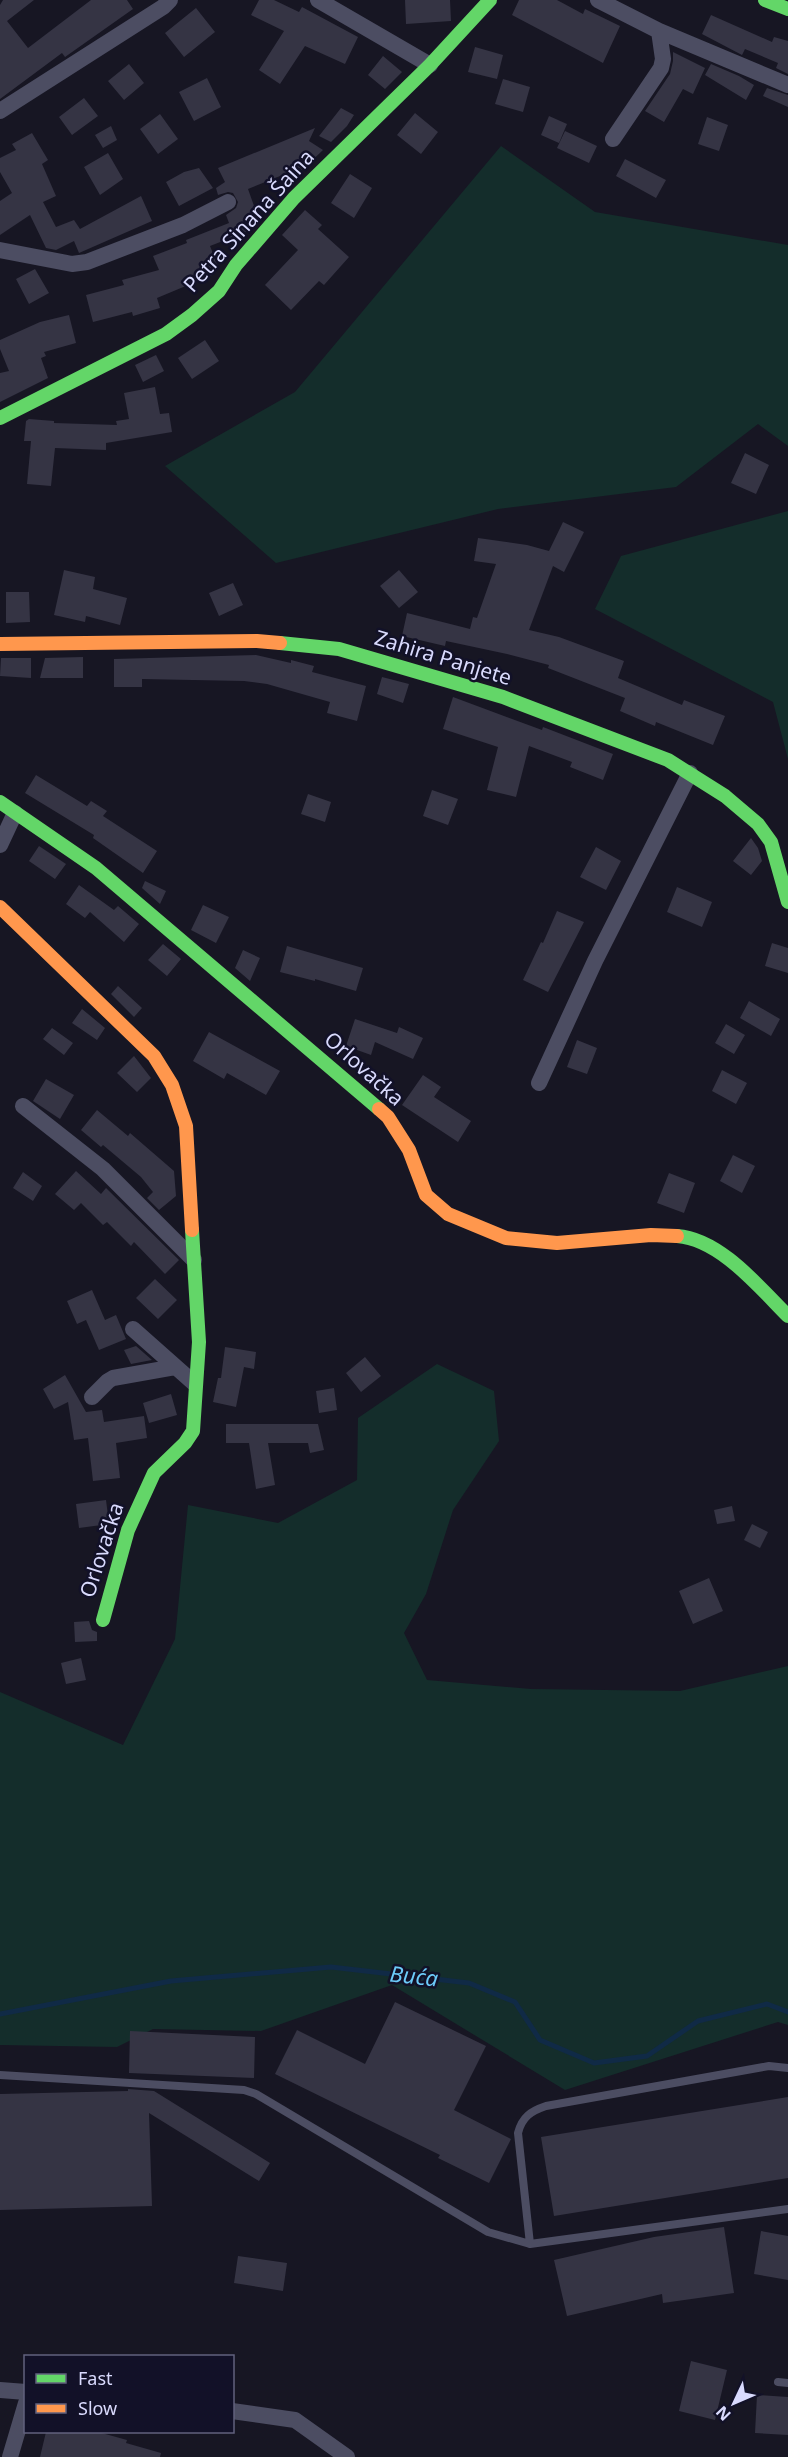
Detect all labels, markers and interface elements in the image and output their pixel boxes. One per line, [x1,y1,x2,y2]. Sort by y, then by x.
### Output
street label: Petra Sinana Šaina [177,143,320,298]
street label: Zahira Panjete [371,623,515,691]
street label: Orlovačka [319,1025,411,1112]
street label: Orlovačka [73,1499,130,1601]
water label: Buća [388,1958,440,1993]
legend [24,2355,234,2433]
text: Fast [78,2366,113,2390]
north arrow [704,2373,764,2433]
text: Slow [78,2396,117,2420]
text: N [711,2401,736,2426]

